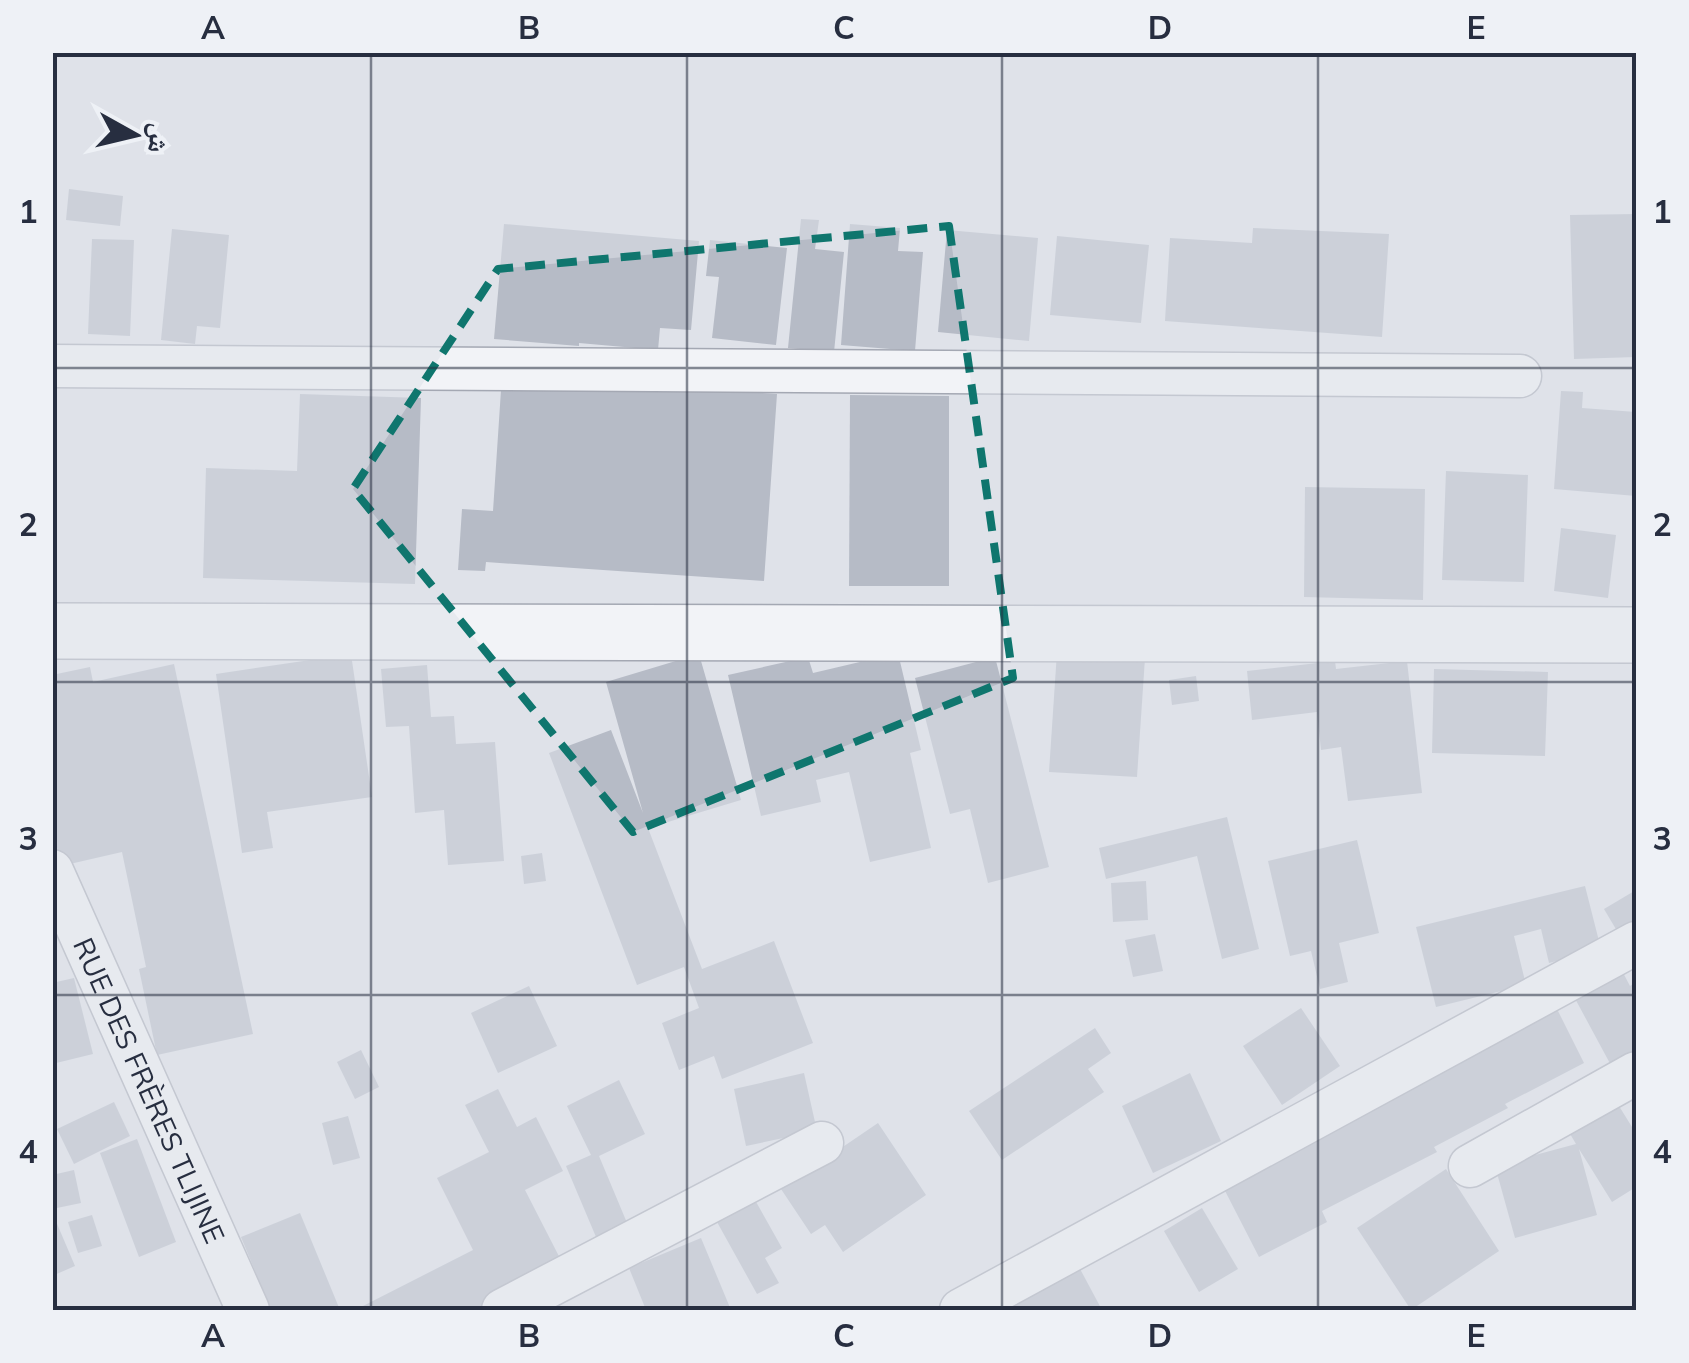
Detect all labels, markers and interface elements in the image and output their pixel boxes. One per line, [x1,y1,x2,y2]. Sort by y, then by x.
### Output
text: A [201,7,225,47]
text: B [518,7,540,47]
text: C [833,7,855,47]
text: D [1148,7,1172,47]
text: E [1466,7,1486,47]
north arrow [85,85,185,185]
text: ش [141,121,180,156]
text: 1 [18,191,38,231]
text: 1 [1652,191,1672,231]
text: 2 [18,504,38,544]
text: 2 [1652,504,1672,544]
text: 3 [18,818,38,858]
text: 3 [1652,818,1672,858]
street label: RUE DES FRÈRES TLIJINE [66,932,233,1248]
text: 4 [18,1131,38,1171]
text: 4 [1652,1131,1672,1171]
text: A [201,1315,225,1355]
text: B [518,1315,540,1355]
text: C [833,1315,855,1355]
text: D [1148,1315,1172,1355]
text: E [1466,1315,1486,1355]

